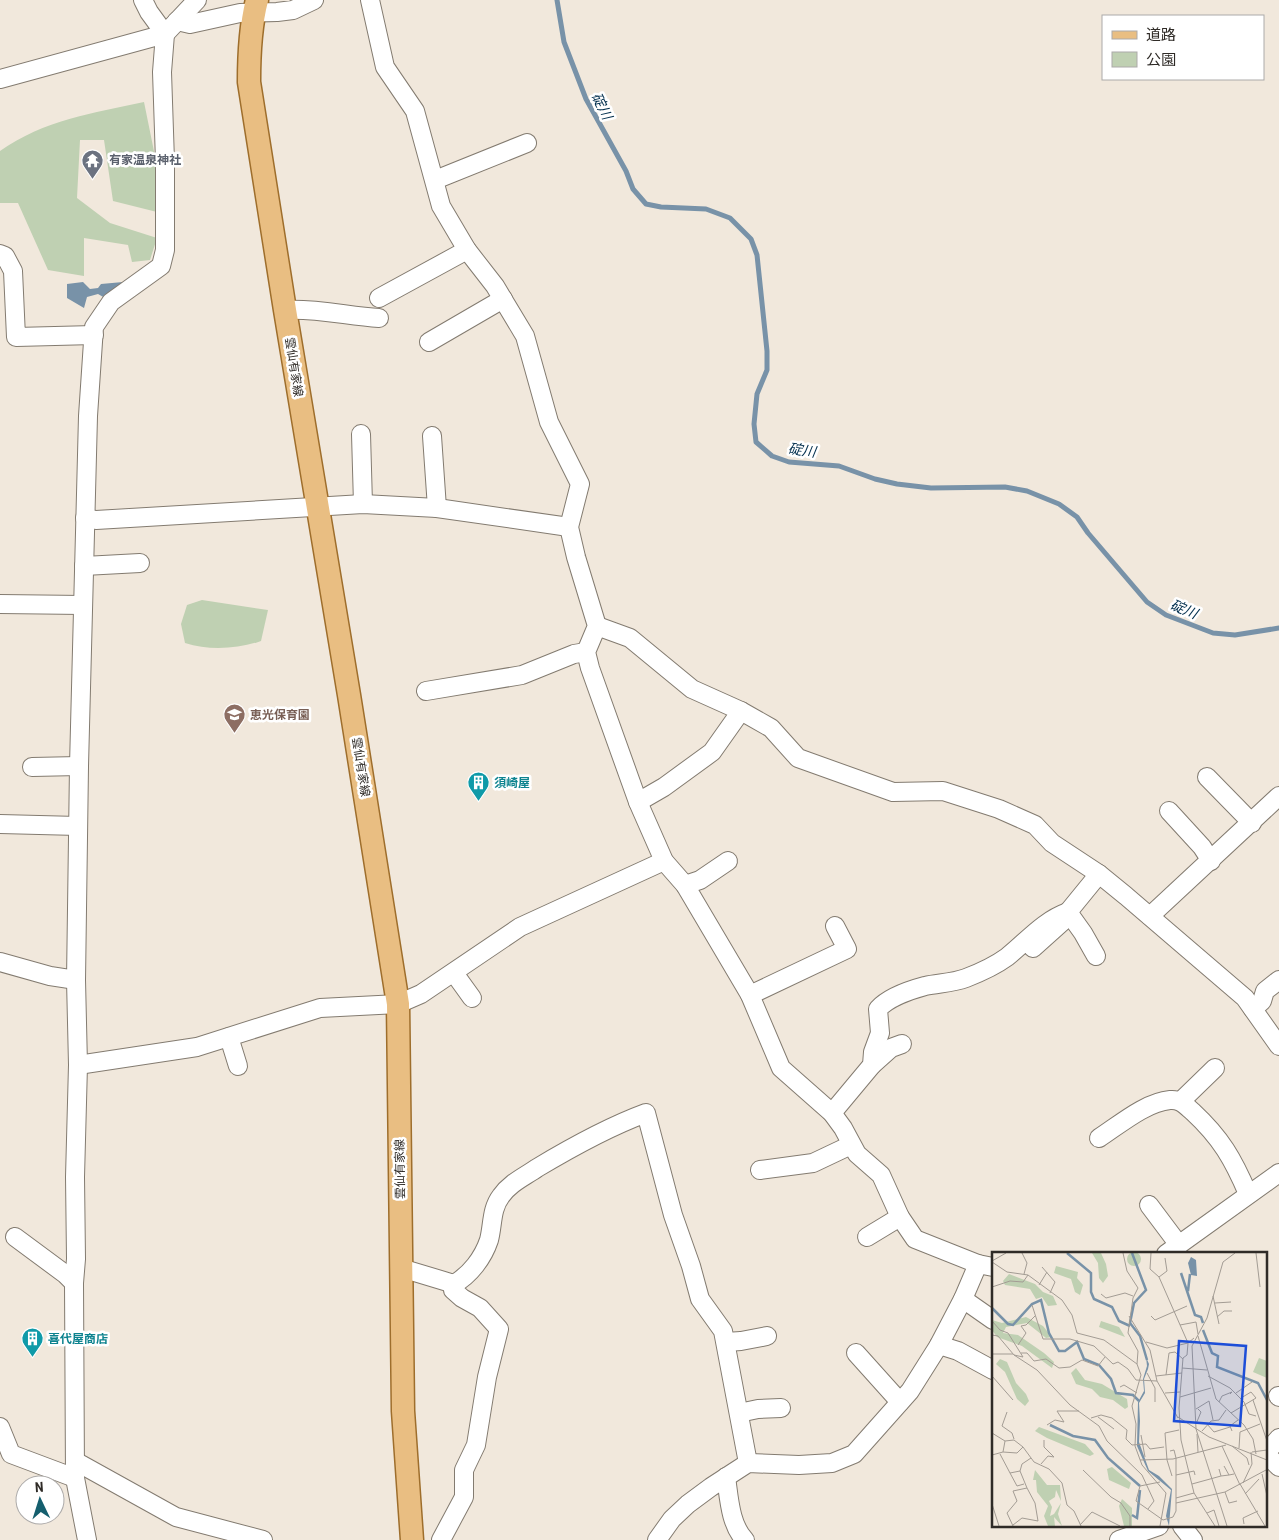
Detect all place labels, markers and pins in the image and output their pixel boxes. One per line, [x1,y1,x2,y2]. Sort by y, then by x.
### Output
temple icon: 有家温泉神社 [81,148,105,179]
place label: 有家温泉神社 [109,153,181,167]
school or university icon: 恵光保育園 [222,703,246,734]
place label: 恵光保育園 [250,708,310,722]
building icon: 須崎屋 [466,771,490,802]
place label: 須崎屋 [494,776,530,790]
building icon: 喜代屋商店 [20,1327,44,1358]
place label: 喜代屋商店 [48,1332,108,1346]

